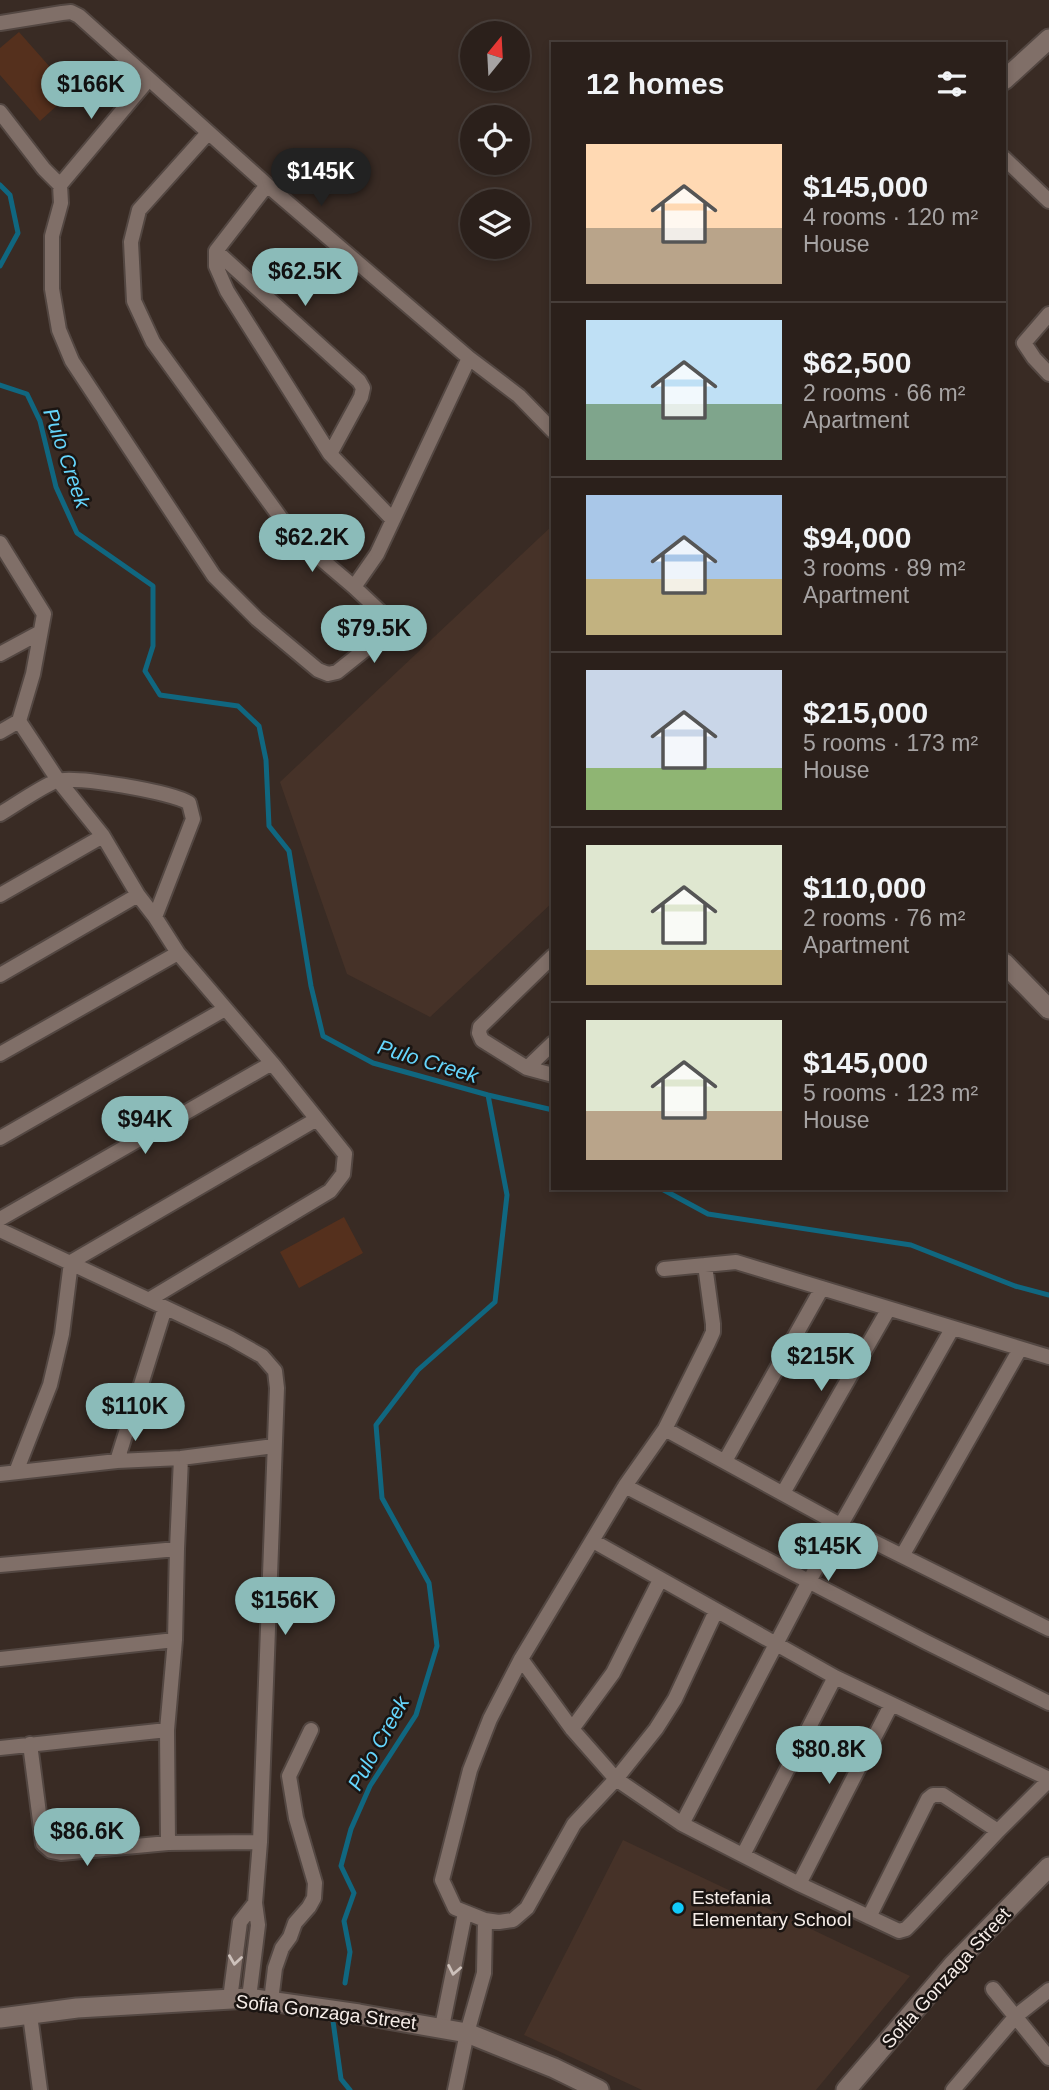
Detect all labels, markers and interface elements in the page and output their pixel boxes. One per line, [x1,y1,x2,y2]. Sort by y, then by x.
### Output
north arrow [460,21,530,91]
map controls [460,21,530,259]
pin: $166K [42,61,140,121]
icon: filters [933,65,971,103]
text: 12 homes [586,67,724,100]
text: $166K [57,71,125,97]
button: locate [460,105,530,175]
pin: $145K [272,148,370,208]
text: $145K [287,158,355,184]
text: $145,000 [803,170,928,203]
icon: home [642,172,726,256]
button: layers [460,189,530,259]
text: 4 rooms · 120 m² [803,204,978,230]
text: House [803,231,869,257]
pin: $62.5K [248,248,362,308]
text: $62.5K [268,258,342,284]
text: $62,500 [803,346,911,379]
icon: home [642,348,726,432]
text: 2 rooms · 66 m² [803,380,965,406]
water label: Pulo Creek [39,405,95,512]
text: Apartment [803,407,909,433]
pin: $62.2K [255,514,369,574]
text: $94,000 [803,521,911,554]
icon: home [642,523,726,607]
text: $62.2K [275,524,349,550]
text: 3 rooms · 89 m² [803,555,965,581]
text: Apartment [803,582,909,608]
pin: $79.5K [317,606,431,665]
text: $79.5K [337,615,411,641]
text: $215,000 [803,696,928,729]
icon: home [642,698,726,782]
text: 5 rooms · 173 m² [803,730,978,756]
text: House [803,757,869,783]
text: $110,000 [803,871,926,904]
icon: home [642,873,726,957]
text: 2 rooms · 76 m² [803,905,965,931]
text: Apartment [803,932,909,958]
water label: Pulo Creek [375,1035,482,1088]
text: $145,000 [803,1046,928,1079]
icon: home [642,1048,726,1132]
text: 5 rooms · 123 m² [803,1080,978,1106]
pin: $94K [104,1096,186,1156]
text: $94K [118,1106,172,1132]
text: House [803,1107,869,1133]
pin: $215K [772,1334,870,1393]
text: $215K [787,1343,855,1369]
pin: $110K [86,1384,184,1443]
text: $110K [102,1393,168,1419]
pin: $145K [779,1524,877,1583]
text: $145K [794,1533,862,1559]
pin: $156K [236,1578,334,1637]
text: $156K [251,1587,319,1613]
water label: Pulo Creek [343,1691,414,1794]
pin: $80.8K [772,1726,886,1786]
text: $80.8K [792,1736,866,1762]
pin: $86.6K [30,1808,144,1868]
text: $86.6K [50,1818,124,1844]
place label: Estefania Elementary School [692,1887,851,1930]
marker: Estefania Elementary School [670,1900,686,1916]
street label: Sofia Gonzaga Street [877,1903,1015,2053]
one-way arrow [228,1954,243,1966]
one-way arrow [447,1964,462,1976]
street label: Sofia Gonzaga Street [235,1991,418,2034]

